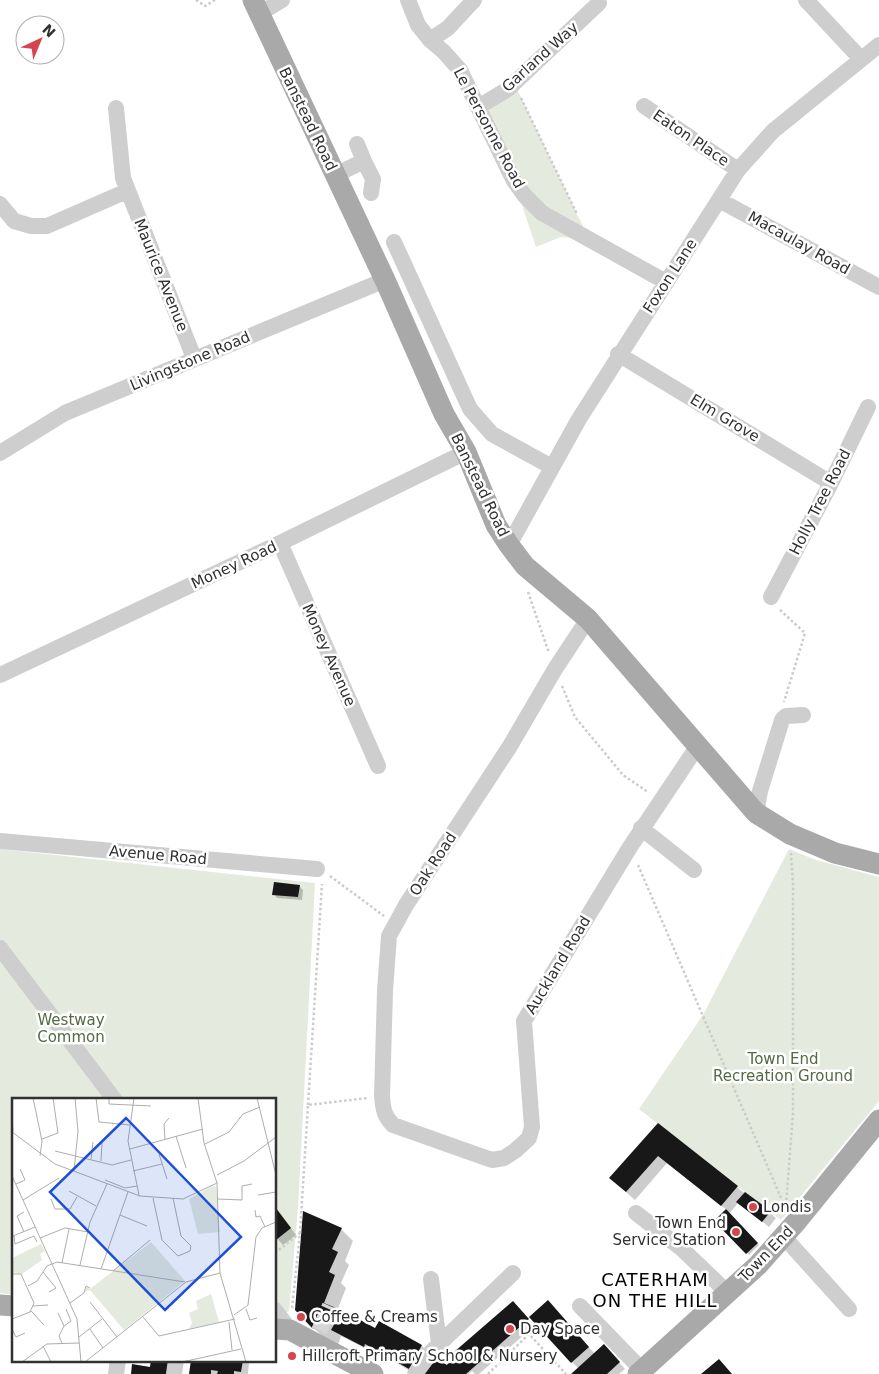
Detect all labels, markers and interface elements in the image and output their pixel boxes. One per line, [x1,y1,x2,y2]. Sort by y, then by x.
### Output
north arrow [15,15,65,65]
street label: Garland Way [498,18,582,96]
text: N [39,21,59,40]
street label: Banstead Road [275,64,341,174]
street label: Le Personne Road [450,65,528,191]
street label: Eaton Place [650,106,732,170]
street label: Macaulay Road [745,208,853,278]
street label: Maurice Avenue [130,216,192,334]
street label: Foxon Lane [639,235,701,317]
street label: Livingstone Road [127,328,253,394]
street label: Elm Grove [687,390,763,446]
street label: Banstead Road [447,430,513,540]
street label: Holly Tree Road [786,446,854,558]
street label: Money Road [188,537,280,593]
street label: Money Avenue [298,601,360,709]
street label: Oak Road [406,829,460,899]
street label: Avenue Road [108,842,208,868]
street label: Auckland Road [522,913,594,1017]
park label: Westway Common [37,1011,105,1046]
park label: Town End Recreation Ground [713,1050,853,1085]
inset map [12,1098,276,1362]
place label: Londis [763,1198,811,1216]
marker: Londis [747,1201,759,1213]
place label: Town End Service Station [612,1214,726,1249]
street label: Town End [734,1222,797,1286]
marker: Town End Service Station [730,1226,742,1238]
district label: CATERHAM ON THE HILL [593,1269,717,1311]
place label: Coffee & Creams [311,1308,438,1326]
marker: Coffee & Creams [295,1311,307,1323]
place label: Day Space [520,1320,600,1338]
marker: Day Space [504,1323,516,1335]
place label: Hillcroft Primary School & Nursery [302,1347,558,1365]
marker: Hillcroft Primary School & Nursery [286,1350,298,1362]

